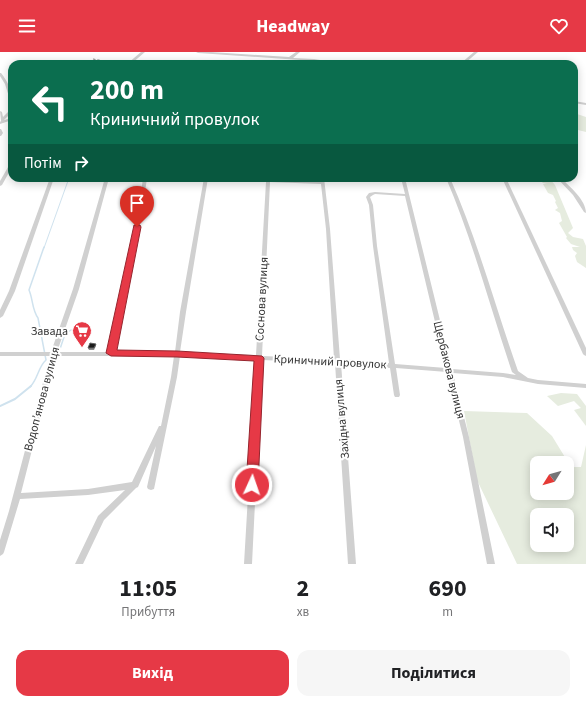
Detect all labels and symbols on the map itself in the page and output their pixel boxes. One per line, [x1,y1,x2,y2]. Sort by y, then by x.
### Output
pin [120,186,154,227]
street label: Соснова вулиця [251,257,273,341]
street label: Щербакова вулиця [429,319,469,421]
supermarket icon: Завада [71,320,93,348]
place label: Завада [31,323,68,340]
street label: Водоп’янова вулиця [20,345,64,453]
street label: Криничний провулок [273,351,387,373]
street label: Західна вулиця [330,378,354,460]
north arrow [530,456,574,500]
position arrow [231,464,273,506]

